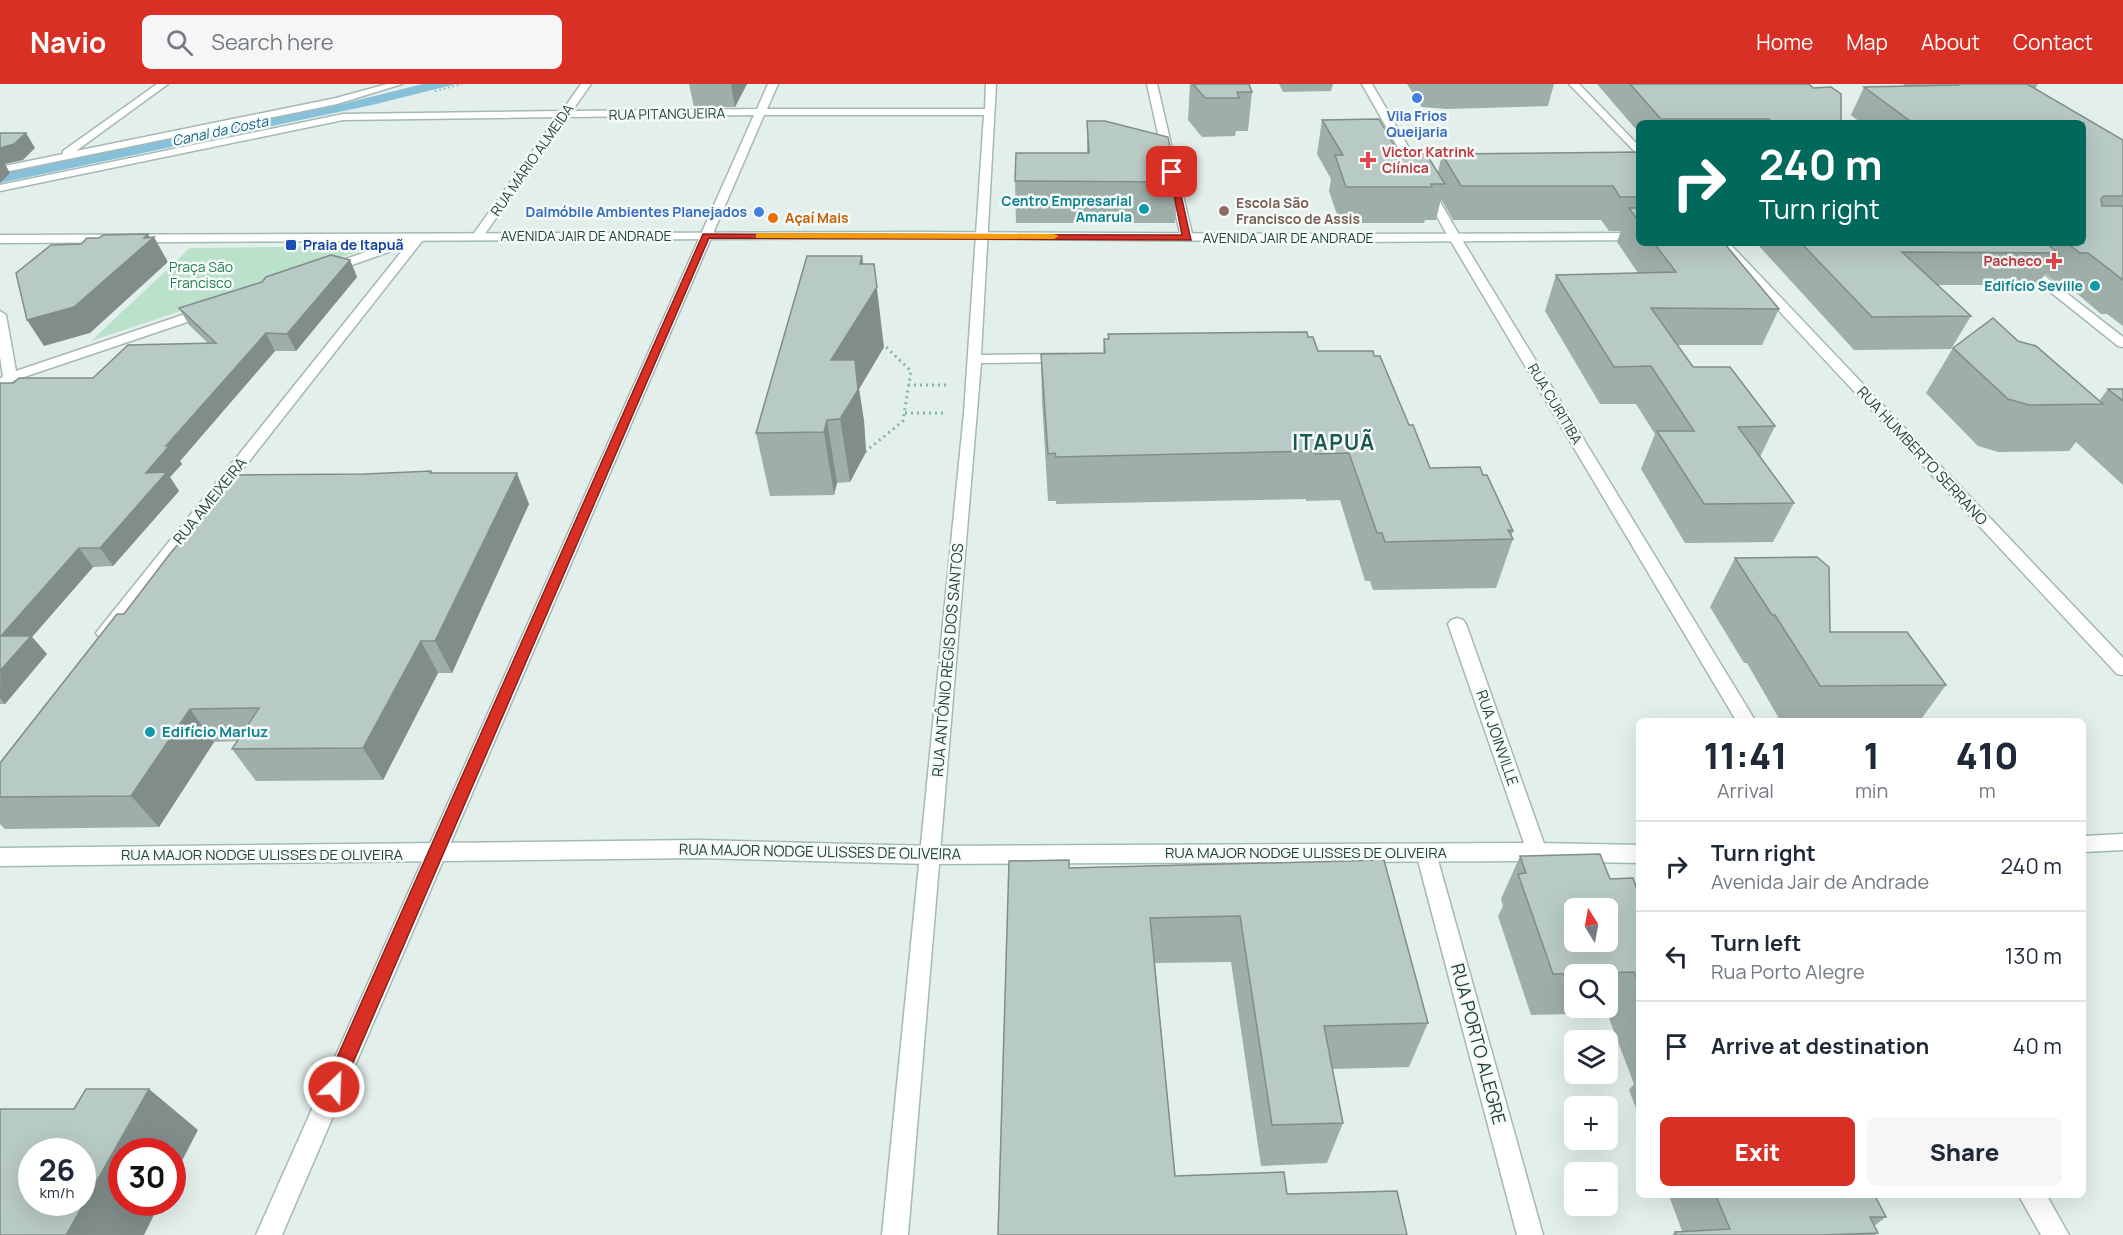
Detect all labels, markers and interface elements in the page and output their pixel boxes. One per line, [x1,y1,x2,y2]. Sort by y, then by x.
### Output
search box [142,15,562,69]
text: Navio [30,23,106,61]
icon: search [163,26,196,59]
text: Search here [211,27,334,57]
text: Home [1756,28,1813,56]
text: Map [1846,28,1888,56]
text: About [1921,28,1980,56]
text: Contact [2013,28,2093,56]
marker: Vila Frios Queijaria [1410,91,1424,105]
street label: RUA MÁRIO ALMEIDA [486,100,577,219]
street label: RUA PITANGUEIRA [608,103,726,124]
place label: Vila Frios Queijaria [1386,106,1448,141]
water label: Canal da Costa [170,111,271,150]
text: 240 m [1759,135,1883,193]
place label: Victor Katrink Clínica [1382,142,1475,177]
icon: right [1660,144,1738,222]
pin [1146,146,1197,197]
marker: Victor Katrink Clínica [1359,151,1377,169]
icon: arrive [1155,155,1188,188]
text: Turn right [1759,190,1880,227]
place label: Centro Empresarial Amarula [1001,191,1132,226]
place label: Escola São Francisco de Assis [1236,193,1360,228]
place label: Dalmóbile Ambientes Planejados [526,202,747,221]
marker: Centro Empresarial Amarula [1137,202,1151,216]
marker: Escola São Francisco de Assis [1217,204,1231,218]
marker: Dalmóbile Ambientes Planejados [752,205,766,219]
place label: Açaí Mais [785,208,849,227]
marker: Açaí Mais [766,211,780,225]
street label: AVENIDA JAIR DE ANDRADE [500,226,672,245]
street label: AVENIDA JAIR DE ANDRADE [1202,228,1374,247]
place label: Praia de Itapuã [303,235,404,254]
marker: Praia de Itapuã [284,238,298,252]
place label: Pacheco [1983,251,2042,270]
marker: Pacheco [2047,254,2061,268]
park label: Praça São Francisco [169,257,233,292]
place label: Edifício Seville [1984,276,2083,295]
marker: Edifício Seville [2088,279,2102,293]
street label: RUA CURITIBA [1524,360,1587,448]
street label: RUA HUMBERTO SERRANO [1852,382,1992,530]
district label: ITAPUÃ [1292,428,1376,456]
street label: RUA AMEIXEIRA [168,452,252,549]
street label: RUA ANTÔNIO RÉGIS DOS SANTOS [927,542,968,778]
street label: RUA JOINVILLE [1471,687,1524,789]
place label: Edifício Marluz [162,721,268,742]
marker: Edifício Marluz [143,725,157,739]
text: 11:41 [1703,731,1787,780]
text: 1 [1863,731,1880,780]
text: 410 [1956,731,2019,780]
text: Arrival [1717,777,1774,804]
text: min [1855,777,1888,804]
text: m [1979,777,1996,804]
text: Turn right [1711,838,1816,868]
street label: RUA MAJOR NODGE ULISSES DE OLIVEIRA [679,839,962,864]
street label: RUA MAJOR NODGE ULISSES DE OLIVEIRA [1165,842,1448,863]
street label: RUA MAJOR NODGE ULISSES DE OLIVEIRA [121,844,404,865]
icon: right [1660,850,1693,883]
text: 240 m [2000,851,2062,881]
text: Avenida Jair de Andrade [1711,868,1929,895]
north arrow [1564,898,1618,952]
map controls [1564,898,1618,1216]
text: Turn left [1711,928,1801,958]
icon: left [1660,940,1693,973]
text: 130 m [2005,941,2062,971]
text: Rua Porto Alegre [1711,958,1865,985]
street label: RUA PORTO ALEGRE [1446,961,1512,1127]
button: search [1564,964,1618,1018]
button: layers [1564,1030,1618,1084]
icon: arrive [1660,1030,1693,1063]
text: Arrive at destination [1711,1031,1929,1061]
text: 40 m [2013,1031,2062,1061]
position arrow [302,1055,366,1119]
button: + [1564,1096,1618,1150]
button: Exit [1660,1117,1855,1186]
button: Share [1867,1117,2062,1186]
speed limit sign: 30 [108,1138,186,1216]
text: 26 [39,1149,75,1190]
button: − [1564,1162,1618,1216]
text: km/h [40,1182,74,1203]

